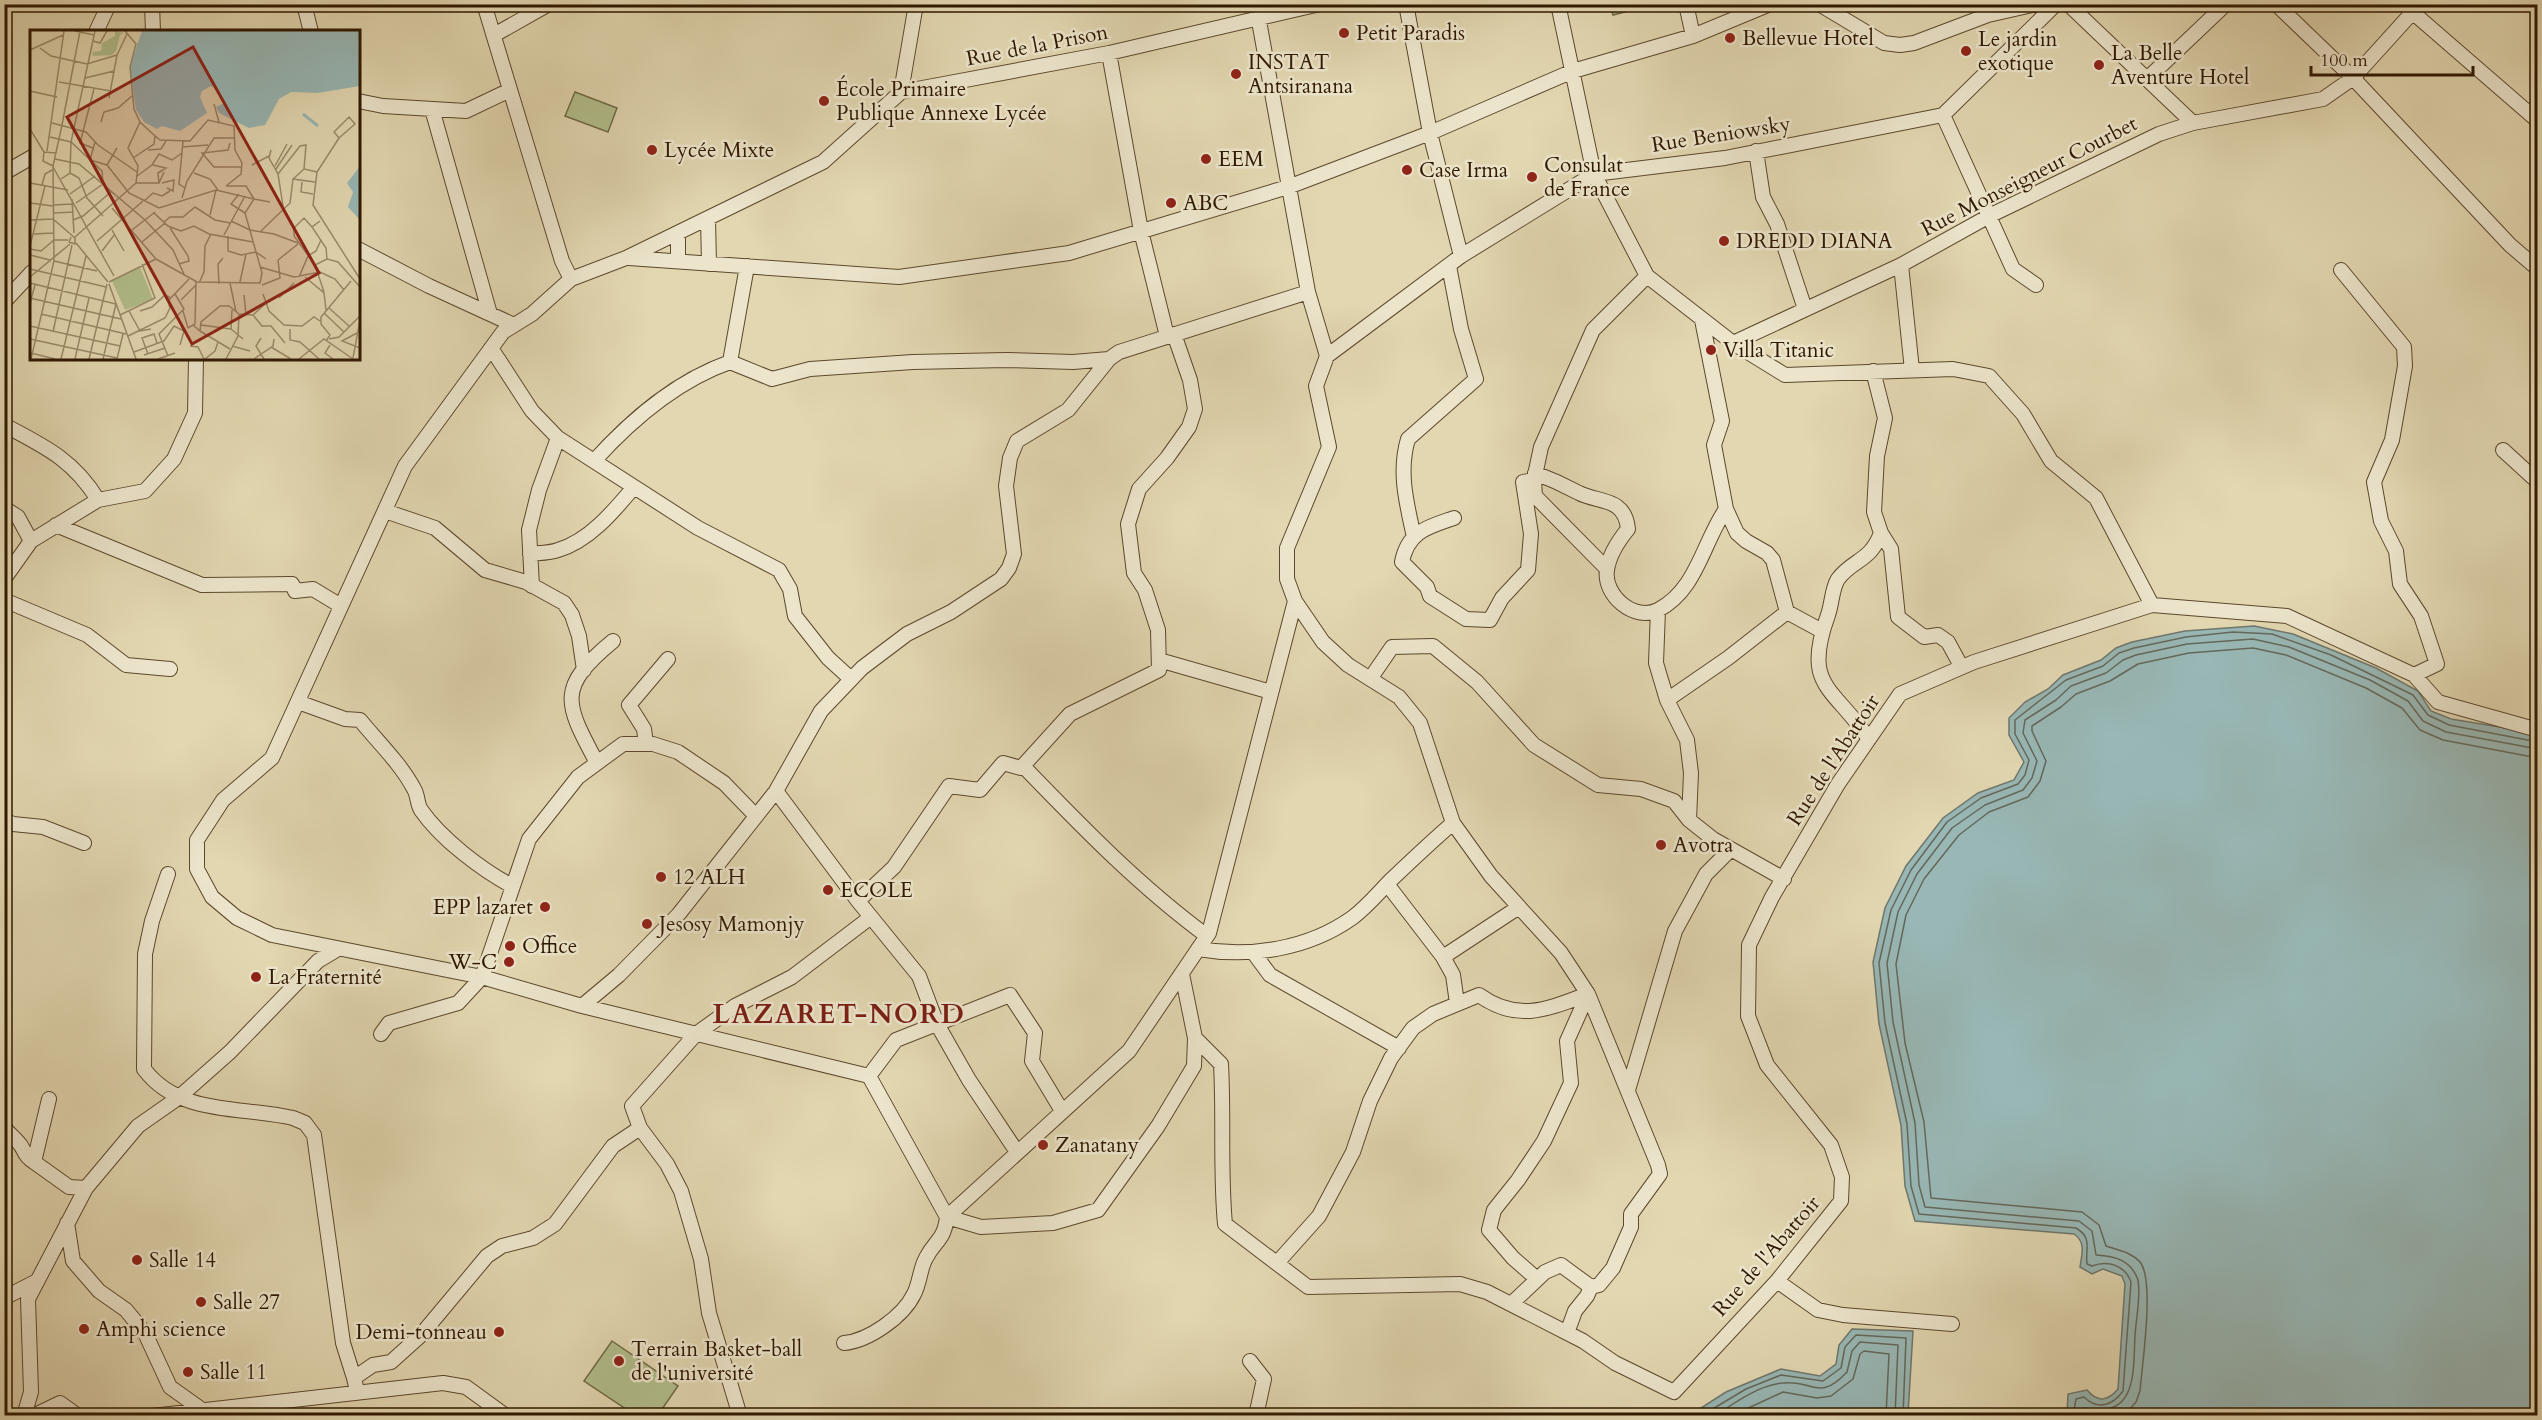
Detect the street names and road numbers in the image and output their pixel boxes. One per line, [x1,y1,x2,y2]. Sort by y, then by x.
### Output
street label: Rue de la Prison [964,18,1111,73]
street label: Rue Beniowsky [1649,109,1793,160]
street label: Rue Monseigneur Courbet [1916,109,2143,244]
street label: Rue de l'Abattoir [1780,689,1887,832]
street label: Rue de l'Abattoir [1706,1190,1827,1323]

